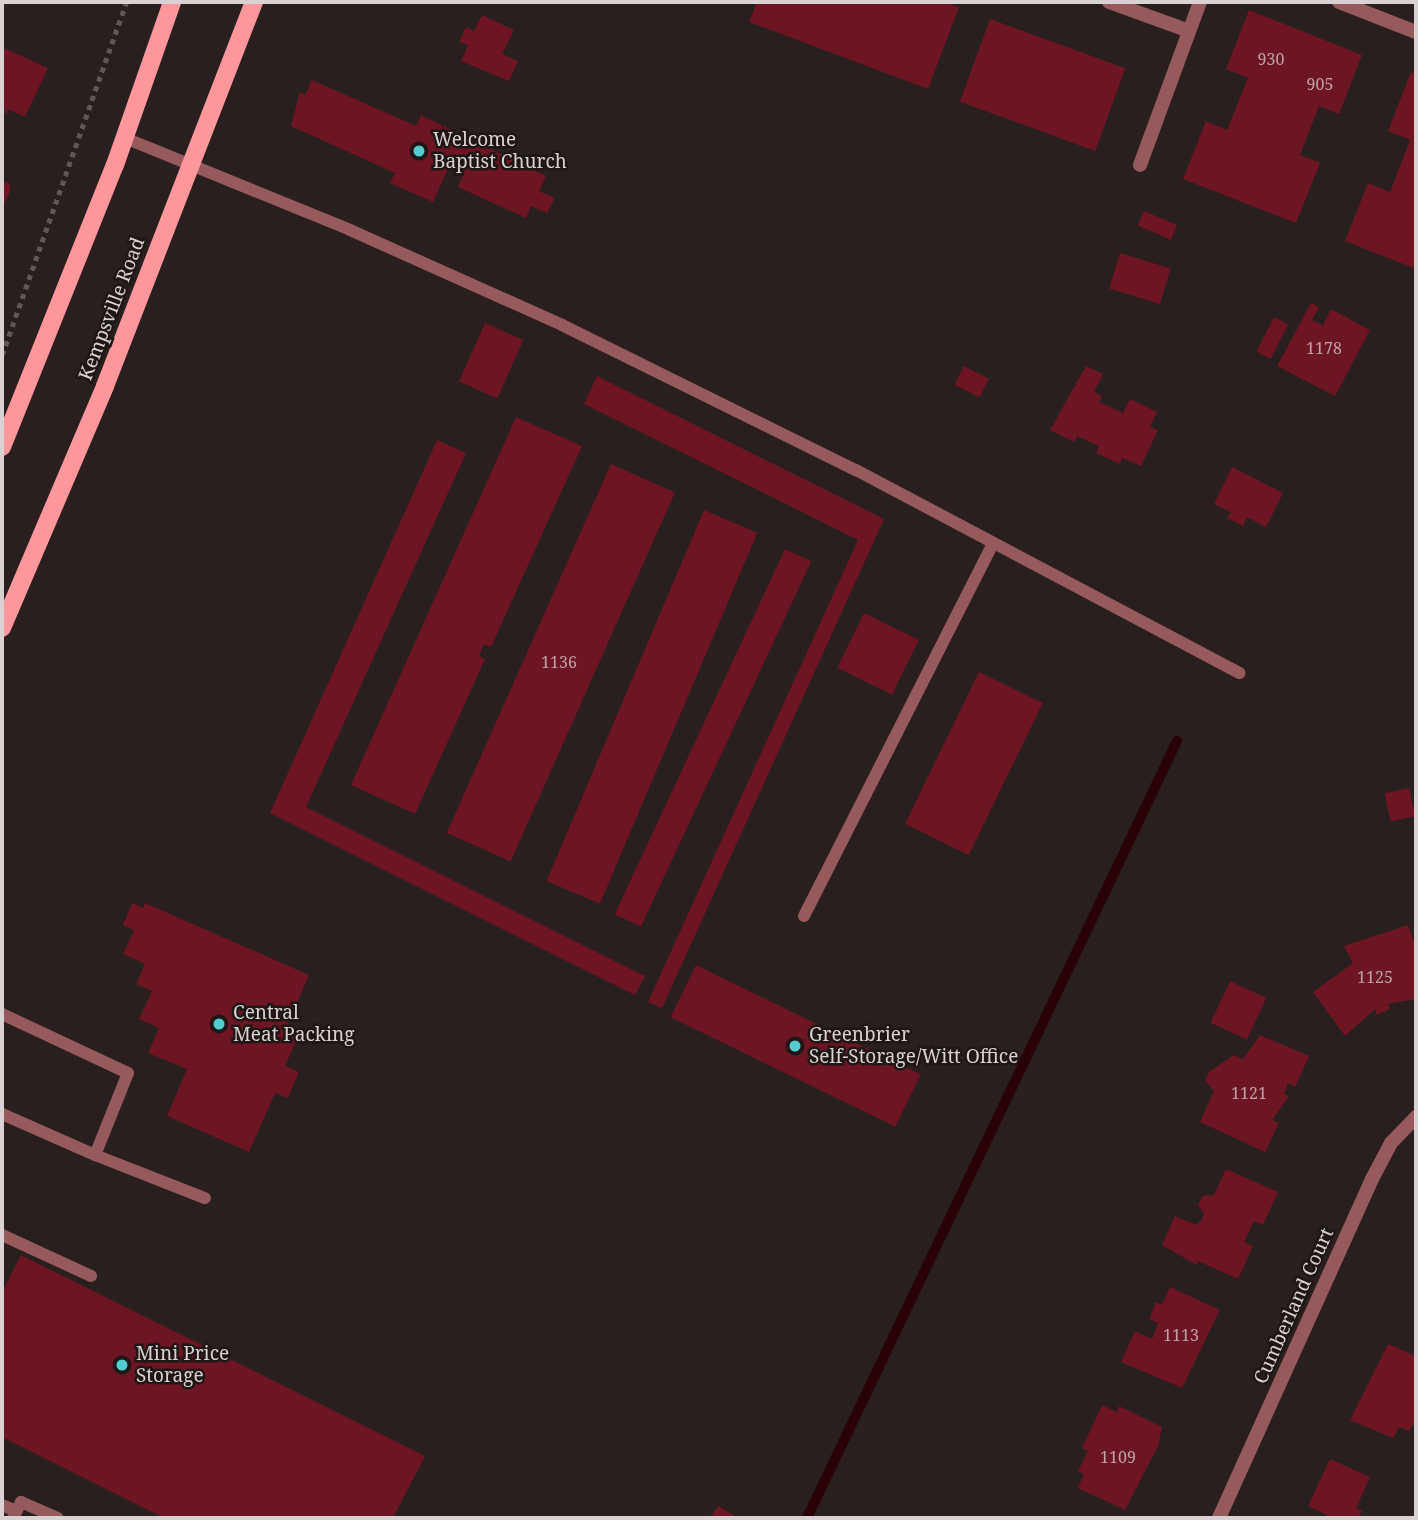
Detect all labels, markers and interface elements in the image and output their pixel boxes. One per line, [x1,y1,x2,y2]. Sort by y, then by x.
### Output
house number: 930 [1258,49,1284,69]
house number: 905 [1307,74,1333,94]
place label: Welcome Baptist Church [433,129,567,173]
marker: Welcome Baptist Church [411,143,427,159]
street label: Kempsville Road [74,234,150,384]
house number: 1178 [1306,338,1342,358]
house number: 1136 [541,652,577,672]
house number: 1125 [1357,967,1393,987]
place label: Central Meat Packing [233,1002,355,1046]
marker: Central Meat Packing [211,1016,227,1032]
place label: Greenbrier Self-Storage/Witt Office [809,1024,1018,1068]
marker: Greenbrier Self-Storage/Witt Office [787,1038,803,1054]
house number: 1121 [1231,1083,1267,1103]
street label: Cumberland Court [1249,1225,1339,1387]
house number: 1113 [1163,1325,1199,1345]
place label: Mini Price Storage [136,1343,229,1387]
marker: Mini Price Storage [114,1357,130,1373]
house number: 1109 [1100,1447,1136,1467]

